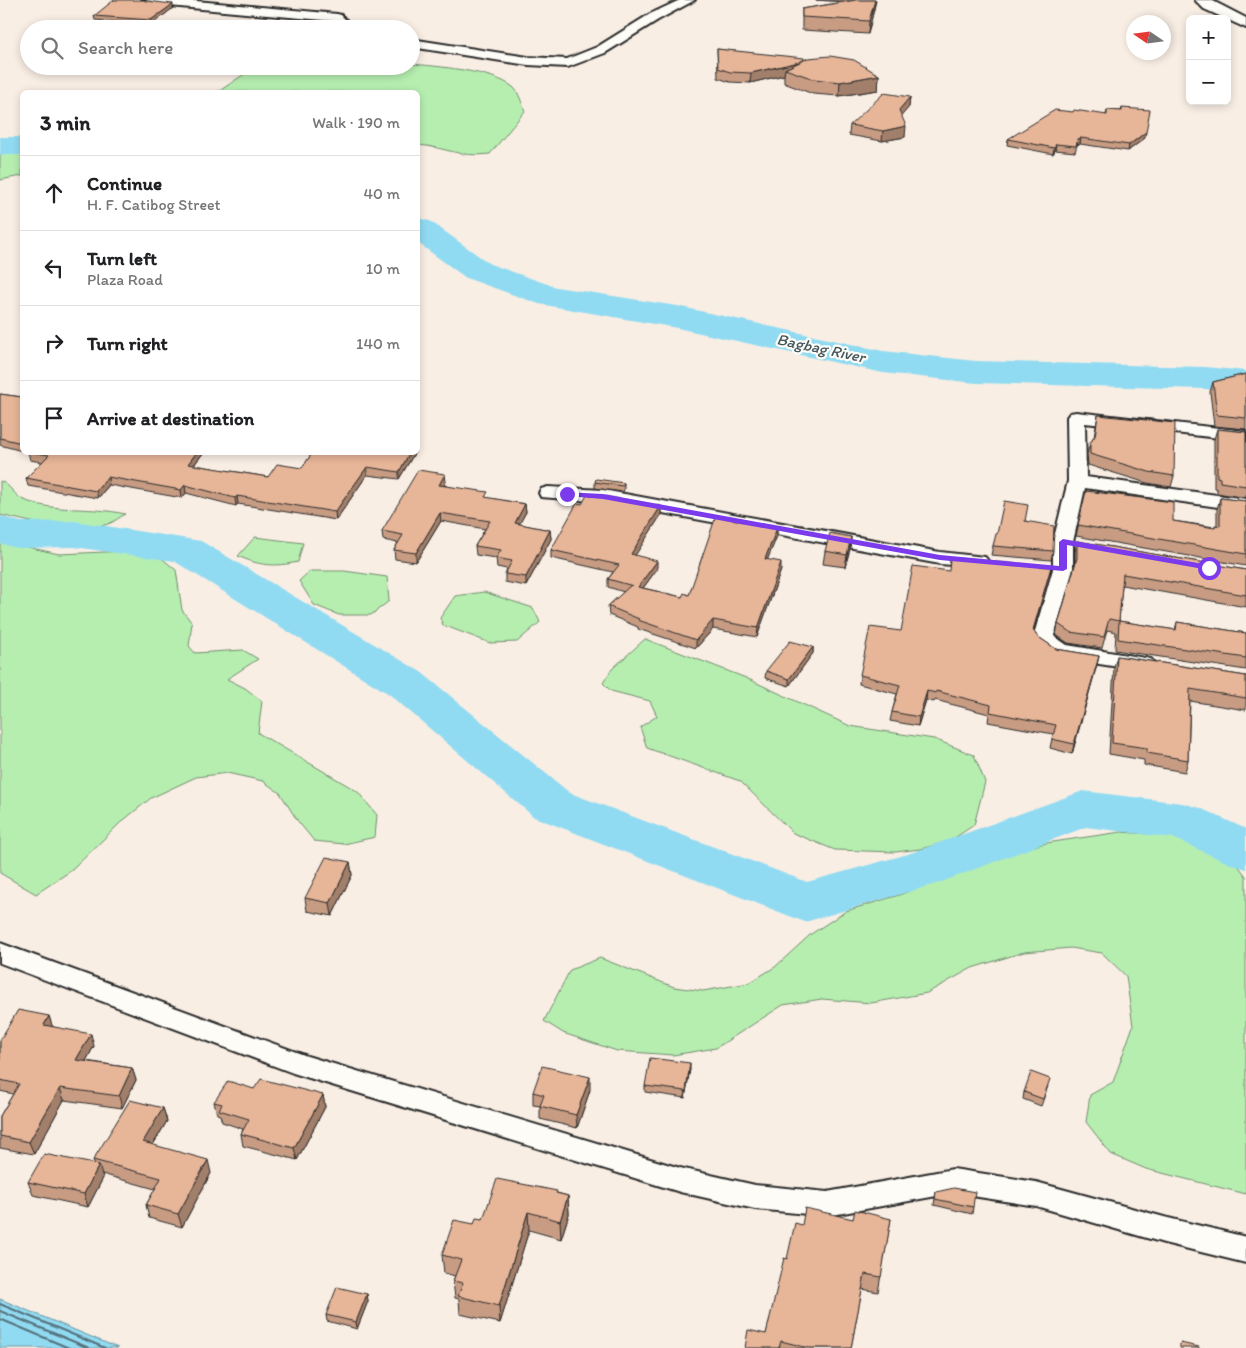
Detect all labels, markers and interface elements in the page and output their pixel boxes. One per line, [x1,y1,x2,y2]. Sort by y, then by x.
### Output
north arrow [1126,15,1171,60]
map controls [1186,15,1231,105]
button: + [1186,15,1231,60]
search box [20,20,420,75]
icon: search [38,34,66,62]
text: Search here [78,36,173,59]
button: − [1186,60,1231,105]
text: 3 min [40,110,90,135]
text: Walk · 190 m [312,113,400,132]
text: Continue [87,172,162,195]
icon: ahead [40,179,68,207]
text: 40 m [363,184,400,203]
text: H. F. Catibog Street [87,195,221,214]
text: Turn left [87,247,157,270]
icon: left [40,254,68,282]
text: 10 m [366,259,400,278]
text: Plaza Road [87,270,163,289]
icon: right [40,329,68,357]
water label: Bagbag River [775,329,869,367]
text: Turn right [87,332,168,355]
text: 140 m [356,334,400,353]
icon: arrive [40,404,68,432]
text: Arrive at destination [87,407,254,430]
route end [556,483,579,506]
route start [1198,557,1221,580]

